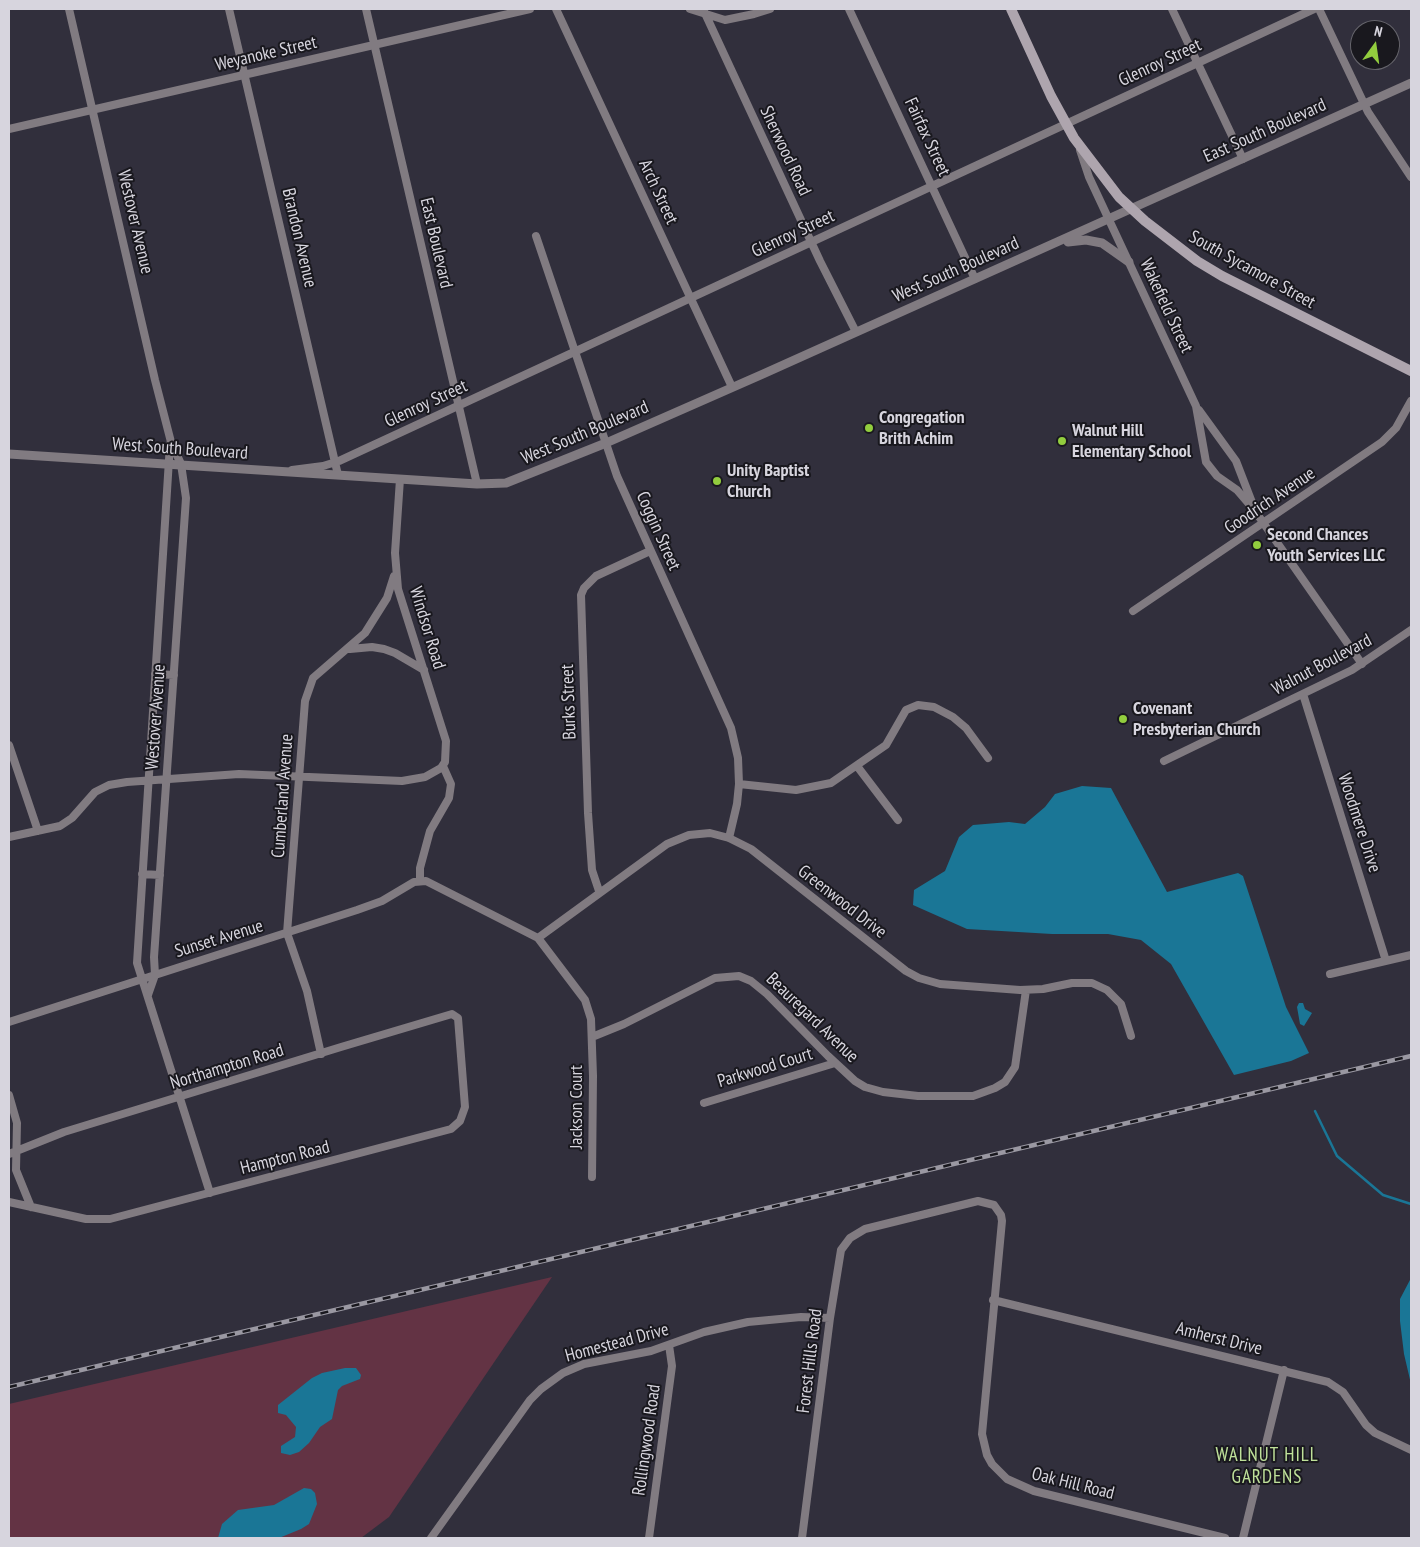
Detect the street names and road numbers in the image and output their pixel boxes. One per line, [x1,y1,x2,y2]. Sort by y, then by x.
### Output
street label: Weyanoke Street [213,32,319,76]
street label: Glenroy Street [1115,34,1205,92]
street label: Fairfax Street [900,94,954,180]
street label: East South Boulevard [1200,94,1330,168]
street label: Sherwood Road [755,103,815,199]
street label: Arch Street [634,156,682,228]
street label: Westover Avenue [113,168,157,276]
street label: Brandon Avenue [277,186,321,290]
street label: East Boulevard [415,196,457,290]
street label: Glenroy Street [748,205,838,263]
street label: South Sycamore Street [1185,226,1319,314]
street label: West South Boulevard [889,232,1023,308]
street label: Wakefield Street [1135,256,1197,356]
street label: Glenroy Street [381,375,471,433]
street label: West South Boulevard [518,396,652,470]
street label: West South Boulevard [111,433,249,465]
street label: Goodrich Avenue [1221,463,1319,539]
street label: Coggin Street [631,488,685,574]
street label: Windsor Road [404,584,450,672]
street label: Walnut Boulevard [1269,630,1375,700]
street label: Westover Avenue [142,663,170,771]
street label: Burks Street [557,664,581,740]
street label: Cumberland Avenue [268,733,298,859]
street label: Woodmere Drive [1333,771,1385,875]
street label: Greenwood Drive [793,861,891,943]
street label: Sunset Avenue [172,915,266,963]
street label: Beauregard Avenue [761,968,863,1068]
street label: Northampton Road [168,1040,286,1094]
street label: Parkwood Court [715,1043,815,1093]
street label: Jackson Court [566,1065,588,1149]
street label: Hampton Road [238,1136,332,1180]
street label: Forest Hills Road [793,1308,827,1414]
street label: Amherst Drive [1174,1318,1264,1360]
street label: Homestead Drive [563,1319,671,1367]
street label: Rollingwood Road [629,1383,665,1497]
street label: Oak Hill Road [1029,1463,1117,1505]

